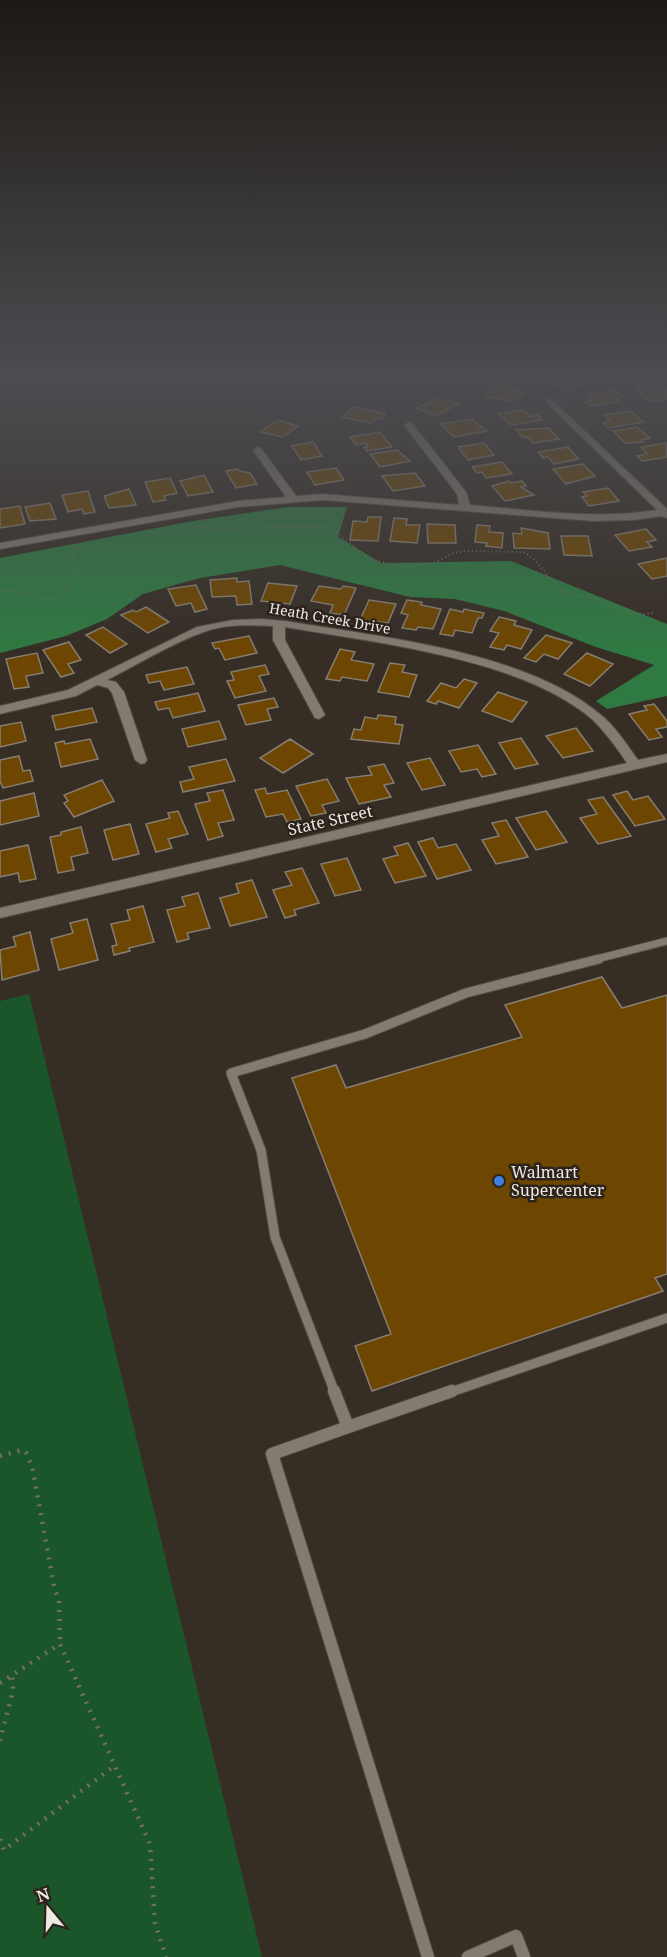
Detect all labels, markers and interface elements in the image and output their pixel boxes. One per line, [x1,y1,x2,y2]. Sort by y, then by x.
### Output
street label: Heath Creek Drive [268,598,392,638]
street label: State Street [285,799,375,840]
place label: Walmart Supercenter [511,1161,605,1201]
marker: Walmart Supercenter [492,1174,506,1188]
north arrow [18,1879,78,1939]
text: N [34,1882,53,1907]

